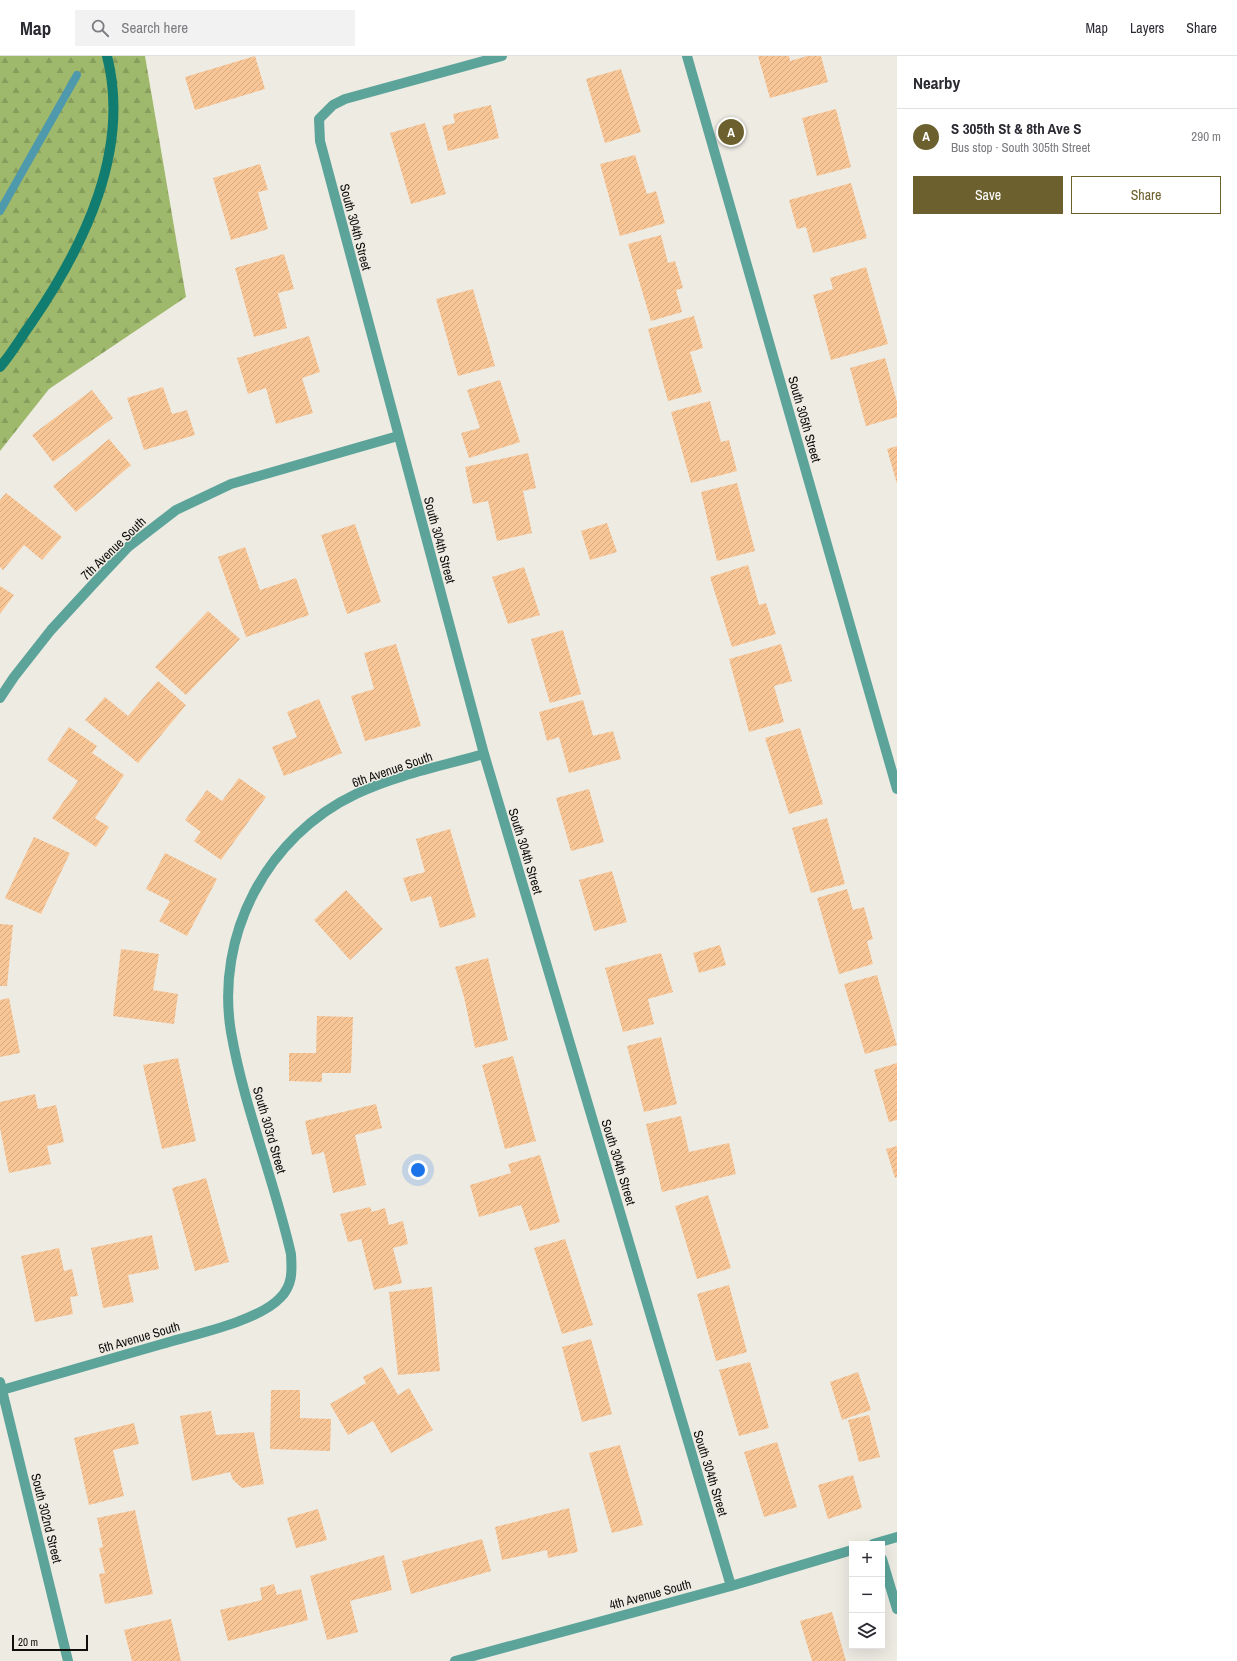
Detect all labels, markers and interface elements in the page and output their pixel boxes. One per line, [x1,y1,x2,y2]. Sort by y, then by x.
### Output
search box [75,10,355,46]
text: Map [20,15,51,41]
icon: search [89,17,111,39]
text: Search here [121,17,188,38]
text: Map [1086,19,1108,37]
text: Layers [1130,19,1164,37]
text: Share [1186,19,1217,37]
text: Nearby [913,71,960,94]
pin: A [718,117,744,147]
text: S 305th St & 8th Ave S [951,118,1081,139]
text: A [922,128,930,145]
text: 290 m [1191,128,1221,145]
text: Bus stop · South 305th Street [951,139,1090,156]
button: Save [913,176,1063,214]
button: Share [1071,176,1221,214]
street label: South 304th Street [336,182,375,272]
street label: South 305th Street [784,374,825,464]
street label: South 304th Street [420,495,459,585]
street label: 7th Avenue South [77,513,150,584]
street label: 6th Avenue South [350,748,435,791]
street label: South 304th Street [504,806,547,896]
street label: South 303rd Street [249,1085,290,1176]
street label: South 304th Street [597,1117,640,1207]
your location [408,1160,428,1180]
street label: 5th Avenue South [96,1318,182,1357]
street label: South 304th Street [689,1428,732,1518]
street label: South 302nd Street [27,1471,66,1565]
map controls [849,1541,885,1649]
button: + [849,1541,885,1577]
street label: 4th Avenue South [607,1575,693,1614]
button: − [849,1577,885,1613]
button: layers [849,1613,885,1649]
scale bar [12,1633,88,1652]
text: 20 m [18,1635,38,1649]

